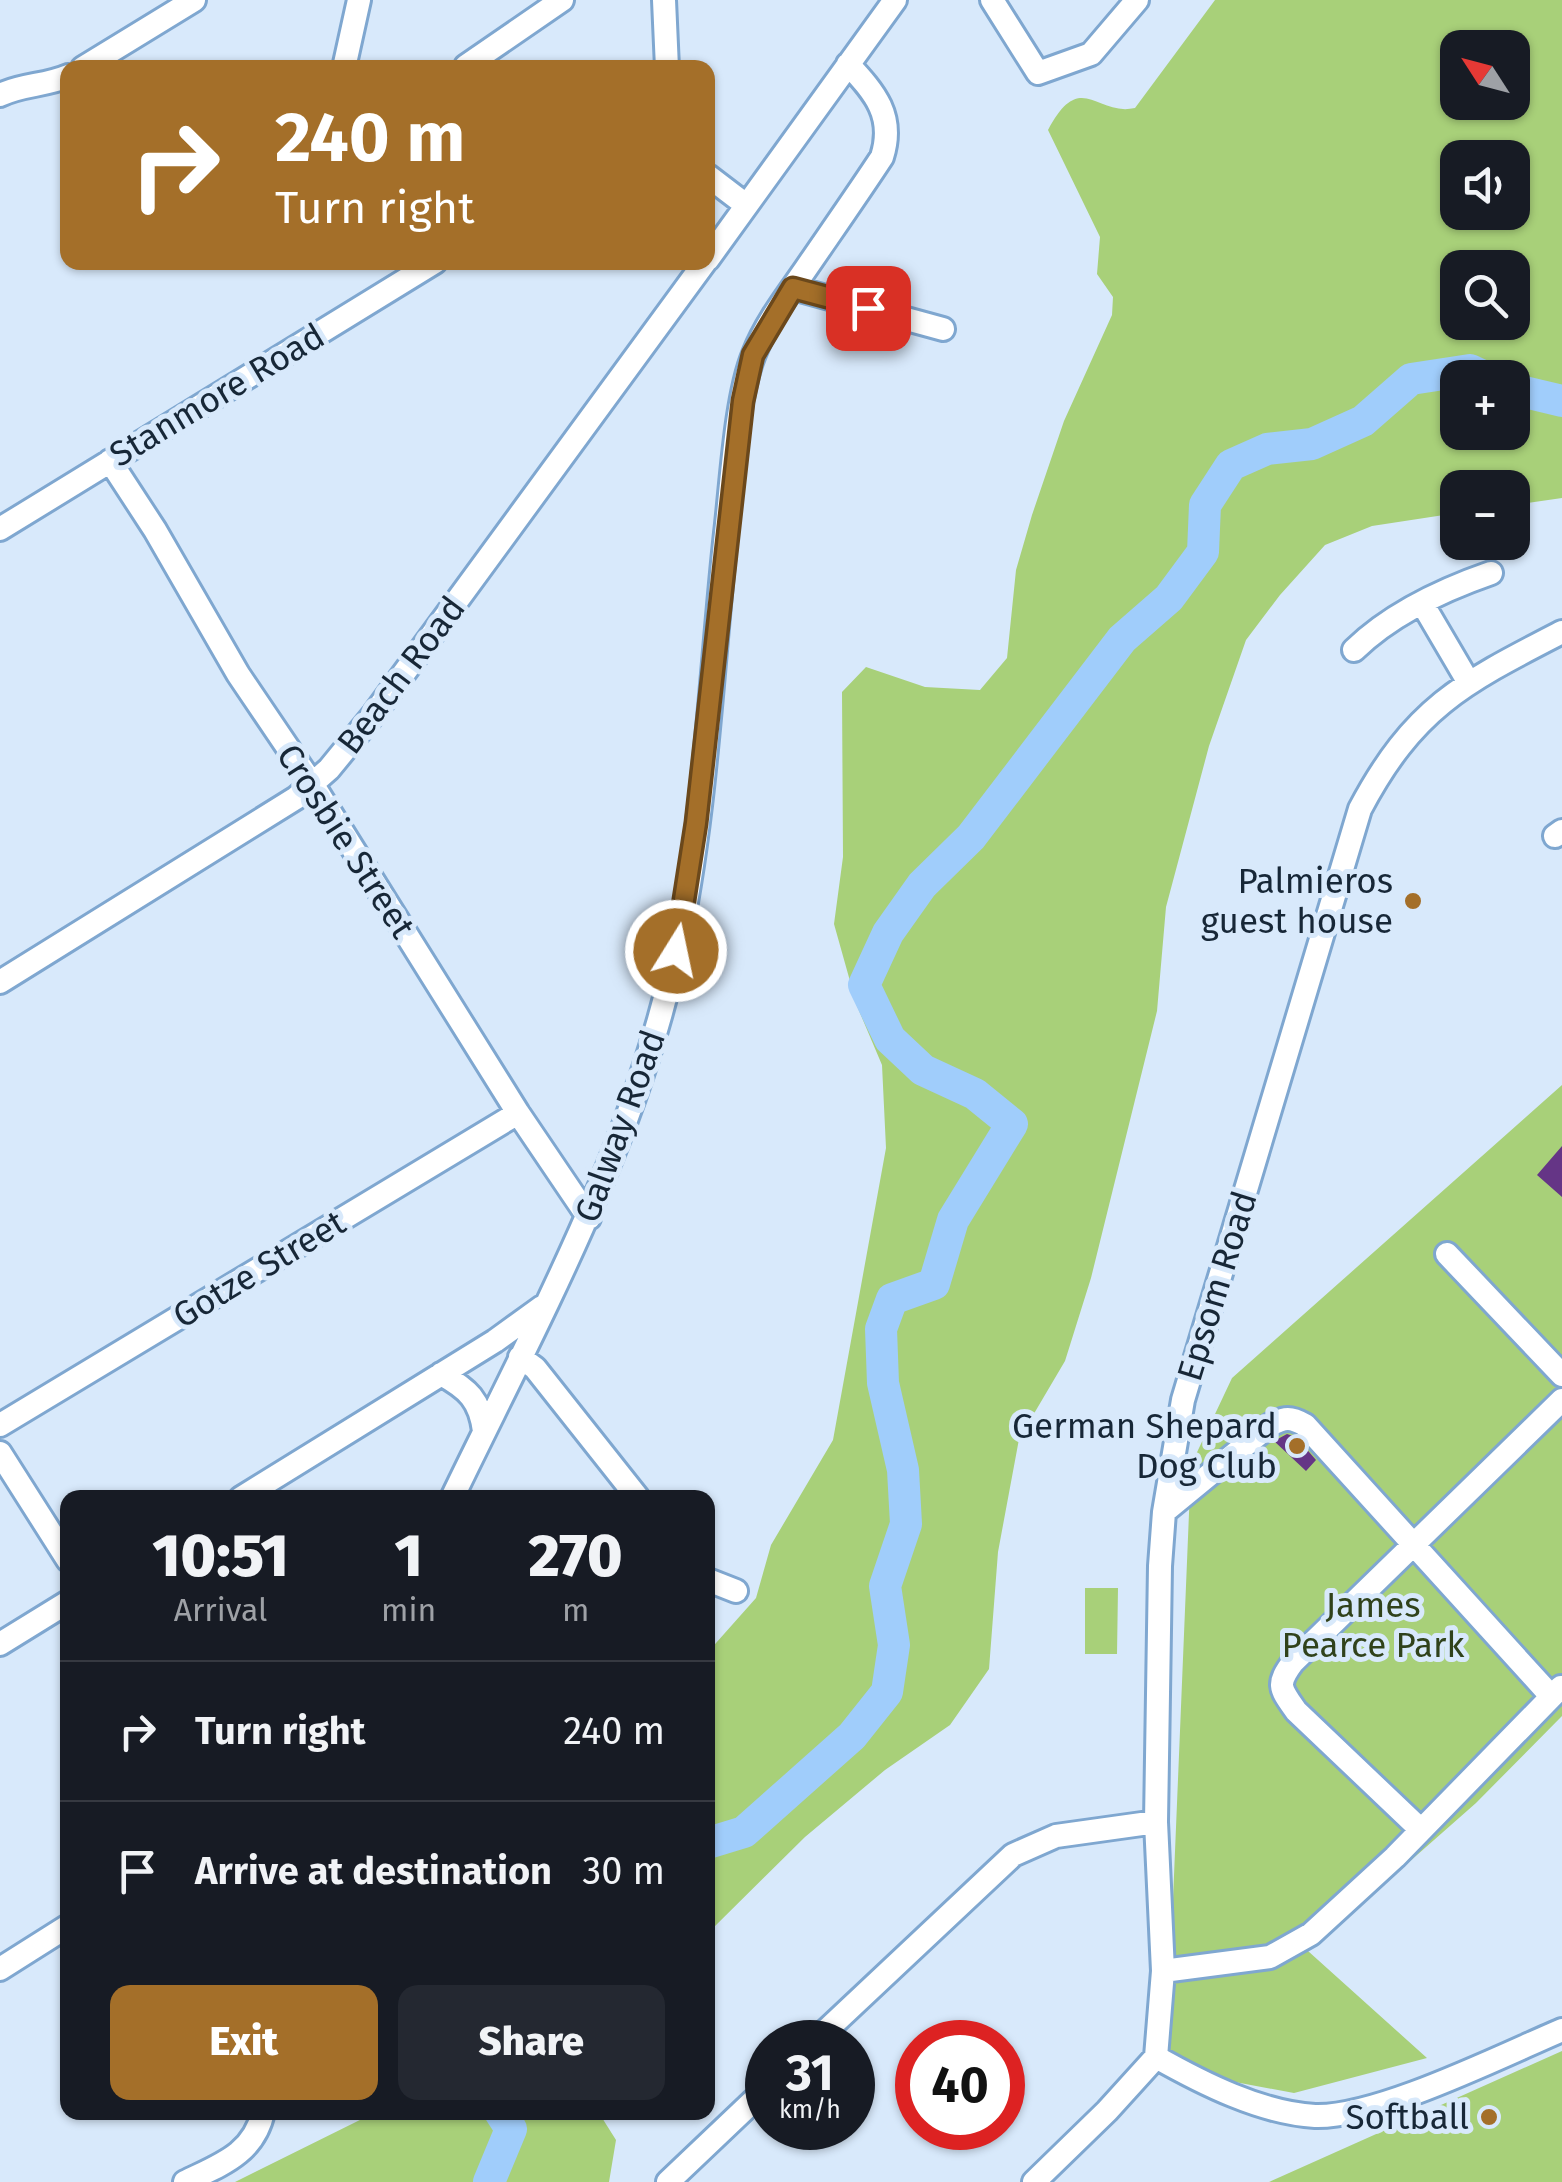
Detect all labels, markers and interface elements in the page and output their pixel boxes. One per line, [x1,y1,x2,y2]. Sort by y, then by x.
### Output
north arrow [1440,30,1530,120]
map controls [1440,30,1530,560]
text: 240 m [275,96,465,180]
icon: right [110,100,240,230]
button: sound [1440,140,1530,230]
text: Turn right [275,181,474,235]
button: search [1440,250,1530,340]
pin [826,266,911,351]
icon: arrive [841,281,896,336]
street label: Stanmore Road [102,314,332,476]
button: + [1440,360,1530,450]
button: − [1440,470,1530,560]
street label: Beach Road [328,588,474,762]
street label: Crosbie Street [268,736,424,946]
place label: Palmieros guest house [1201,860,1393,942]
marker: Palmieros guest house [1402,890,1424,912]
position arrow [624,899,728,1003]
street label: Galway Road [566,1024,674,1228]
street label: Epsom Road [1168,1186,1266,1386]
street label: Gotze Street [165,1201,353,1337]
place label: German Shepard Dog Club [1012,1405,1277,1487]
marker: German Shepard Dog Club [1286,1435,1308,1457]
text: 10:51 [152,1520,289,1592]
text: 1 [394,1520,423,1592]
text: 270 [528,1520,623,1592]
park label: James Pearce Park [1282,1584,1464,1666]
text: Arrival [174,1591,267,1629]
text: min [381,1591,436,1629]
text: m [562,1591,589,1629]
icon: right [110,1704,165,1759]
text: Turn right [195,1708,365,1754]
text: 240 m [563,1708,665,1754]
icon: arrive [110,1844,165,1899]
text: Arrive at destination [195,1848,552,1894]
text: 30 m [582,1848,665,1894]
button: Exit [110,1985,378,2100]
button: Share [398,1985,665,2100]
speed limit sign: 40 [895,2020,1025,2150]
text: 31 [786,2043,834,2103]
text: km/h [779,2095,841,2125]
place label: Softball [1345,2096,1469,2138]
marker: Softball [1478,2106,1500,2128]

